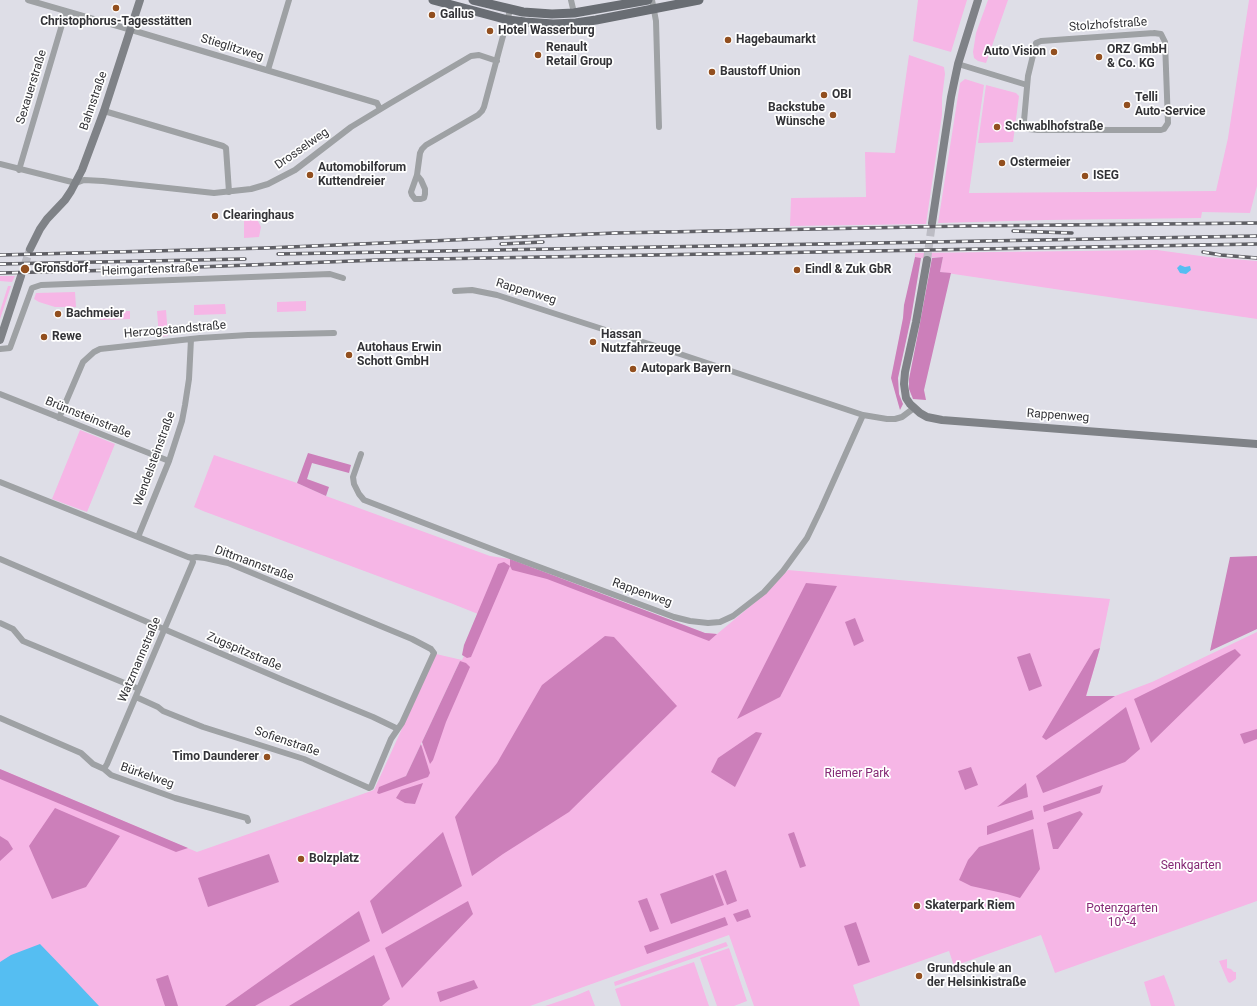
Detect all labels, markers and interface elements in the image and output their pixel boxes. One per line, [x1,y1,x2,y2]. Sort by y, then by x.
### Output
marker: Christophorus-Tagesstätten [111,3,121,13]
place label: Gallus [440,8,474,22]
marker: Gallus [427,10,437,20]
place label: Christophorus-Tagesstätten [40,15,192,29]
street label: Stolzhofstraße [1068,15,1148,35]
place label: Hotel Wasserburg [498,24,594,38]
marker: Hotel Wasserburg [485,26,495,36]
street label: Stieglitzweg [199,32,265,64]
place label: Hagebaumarkt [736,33,816,47]
marker: Hagebaumarkt [723,35,733,45]
place label: Renault Retail Group [546,41,613,69]
place label: ORZ GmbH & Co. KG [1107,43,1167,71]
place label: Auto Vision [984,45,1046,59]
marker: Auto Vision [1049,47,1059,57]
street label: Sexauerstraße [14,48,50,126]
marker: Renault Retail Group [533,50,543,60]
marker: ORZ GmbH & Co. KG [1094,52,1104,62]
place label: Baustoff Union [720,65,801,79]
marker: Baustoff Union [707,67,717,77]
street label: Bahnstraße [77,70,111,132]
place label: OBI [832,88,851,102]
marker: OBI [819,90,829,100]
place label: Telli Auto-Service [1135,91,1205,119]
marker: Telli Auto-Service [1122,100,1132,110]
place label: Backstube Wünsche [768,101,825,129]
marker: Backstube Wünsche [828,110,838,120]
place label: Schwablhofstraße [1005,120,1103,134]
marker: Schwablhofstraße [992,122,1002,132]
street label: Drosselweg [272,125,332,173]
place label: Ostermeier [1010,156,1070,170]
marker: Ostermeier [997,158,1007,168]
place label: Automobilforum Kuttendreier [318,161,406,189]
place label: ISEG [1093,169,1119,183]
marker: Automobilforum Kuttendreier [305,170,315,180]
marker: ISEG [1080,171,1090,181]
place label: Clearinghaus [223,209,294,223]
marker: Clearinghaus [210,211,220,221]
street label: Heimgartenstraße [101,261,199,279]
place label: Gronsdorf [34,262,88,276]
marker: Gronsdorf [19,263,31,275]
place label: Eindl & Zuk GbR [805,263,891,277]
marker: Eindl & Zuk GbR [792,265,802,275]
street label: Rappenweg [494,276,558,308]
place label: Bachmeier [66,307,124,321]
marker: Bachmeier [53,309,63,319]
street label: Herzogstandstraße [123,318,227,342]
place label: Hassan Nutzfahrzeuge [601,328,681,356]
place label: Rewe [52,330,81,344]
marker: Rewe [39,332,49,342]
marker: Hassan Nutzfahrzeuge [588,337,598,347]
place label: Autohaus Erwin Schott GmbH [357,341,441,369]
marker: Autohaus Erwin Schott GmbH [344,350,354,360]
place label: Autopark Bayern [641,362,731,376]
marker: Autopark Bayern [628,364,638,374]
street label: Brünnsteinstraße [43,394,133,442]
street label: Rappenweg [1026,407,1090,425]
street label: Wendelsteinstraße [131,410,179,508]
street label: Dittmannstraße [213,543,295,585]
street label: Rappenweg [610,576,674,610]
street label: Watzmannstraße [116,615,164,705]
street label: Zugspitzstraße [204,630,284,674]
street label: Sofienstraße [253,724,321,760]
place label: Timo Daunderer [172,750,259,764]
marker: Timo Daunderer [262,752,272,762]
street label: Bürkelweg [118,760,176,792]
park label: Riemer Park [825,767,889,781]
place label: Bolzplatz [309,852,359,866]
marker: Bolzplatz [296,854,306,864]
park label: Senkgarten [1161,859,1221,873]
place label: Skaterpark Riem [925,899,1015,913]
marker: Skaterpark Riem [912,901,922,911]
park label: Potenzgarten 10^-4 [1086,902,1158,930]
place label: Grundschule an der Helsinkistraße [927,962,1026,990]
marker: Grundschule an der Helsinkistraße [914,971,924,981]

